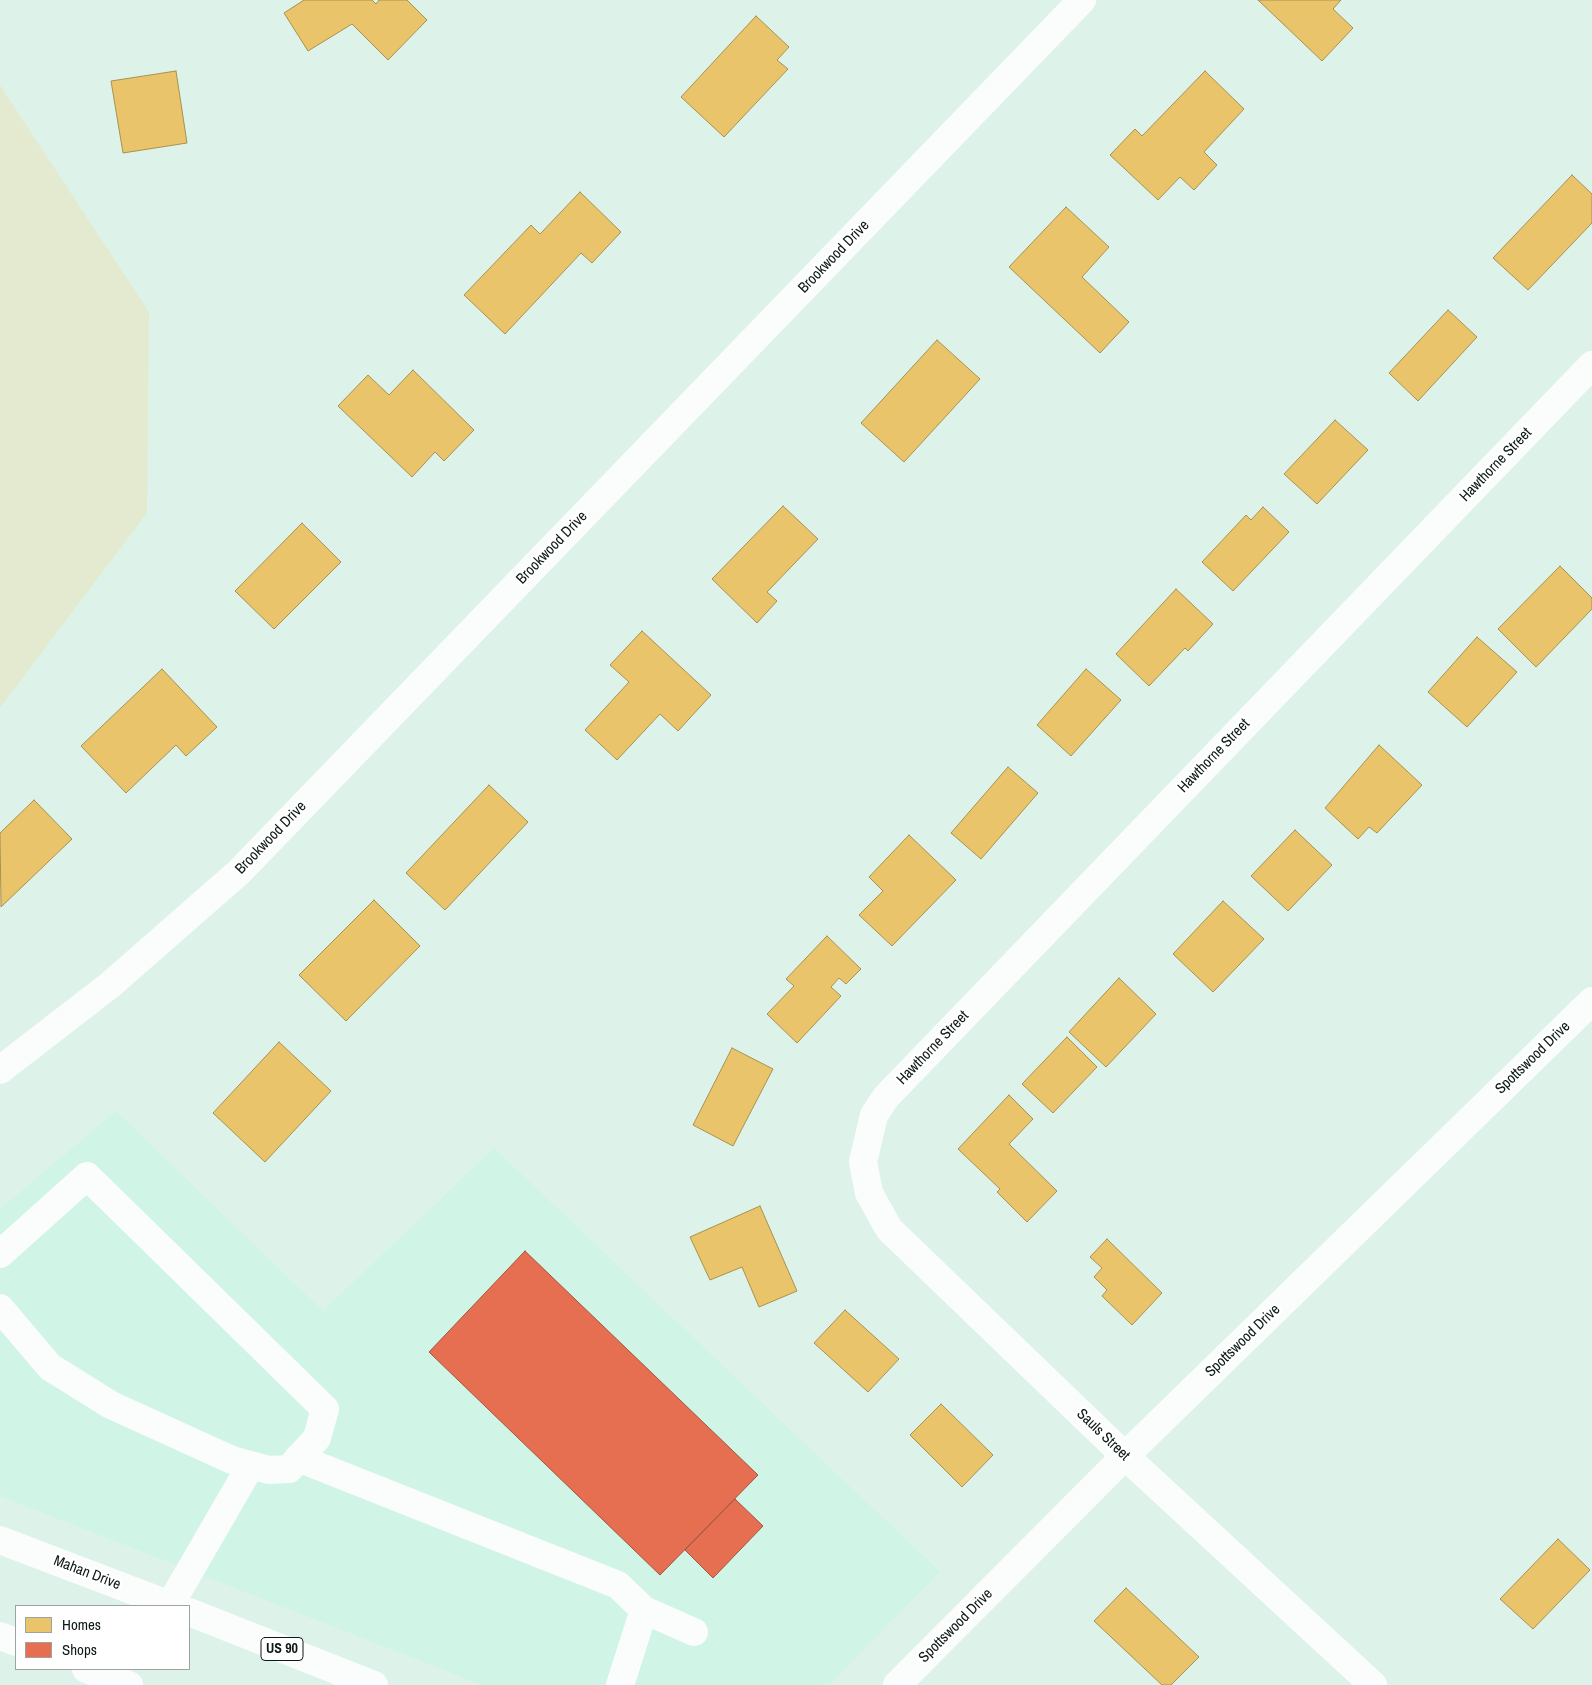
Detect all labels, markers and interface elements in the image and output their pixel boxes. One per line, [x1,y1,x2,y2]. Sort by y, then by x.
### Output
street label: Brookwood Drive [795,217,873,297]
street label: Hawthorne Street [1456,424,1536,506]
street label: Brookwood Drive [513,508,591,588]
street label: Hawthorne Street [1174,715,1254,797]
street label: Brookwood Drive [232,798,310,878]
street label: Hawthorne Street [893,1007,973,1089]
street label: Spottswood Drive [1492,1018,1574,1098]
street label: Spottswood Drive [1202,1301,1284,1381]
street label: Sauls Street [1073,1405,1133,1465]
street label: Mahan Drive [51,1552,123,1594]
street label: Spottswood Drive [915,1585,997,1667]
legend [15,1605,190,1670]
text: Homes [62,1614,101,1635]
road number: US 90 [261,1638,303,1660]
text: Shops [62,1639,97,1660]

